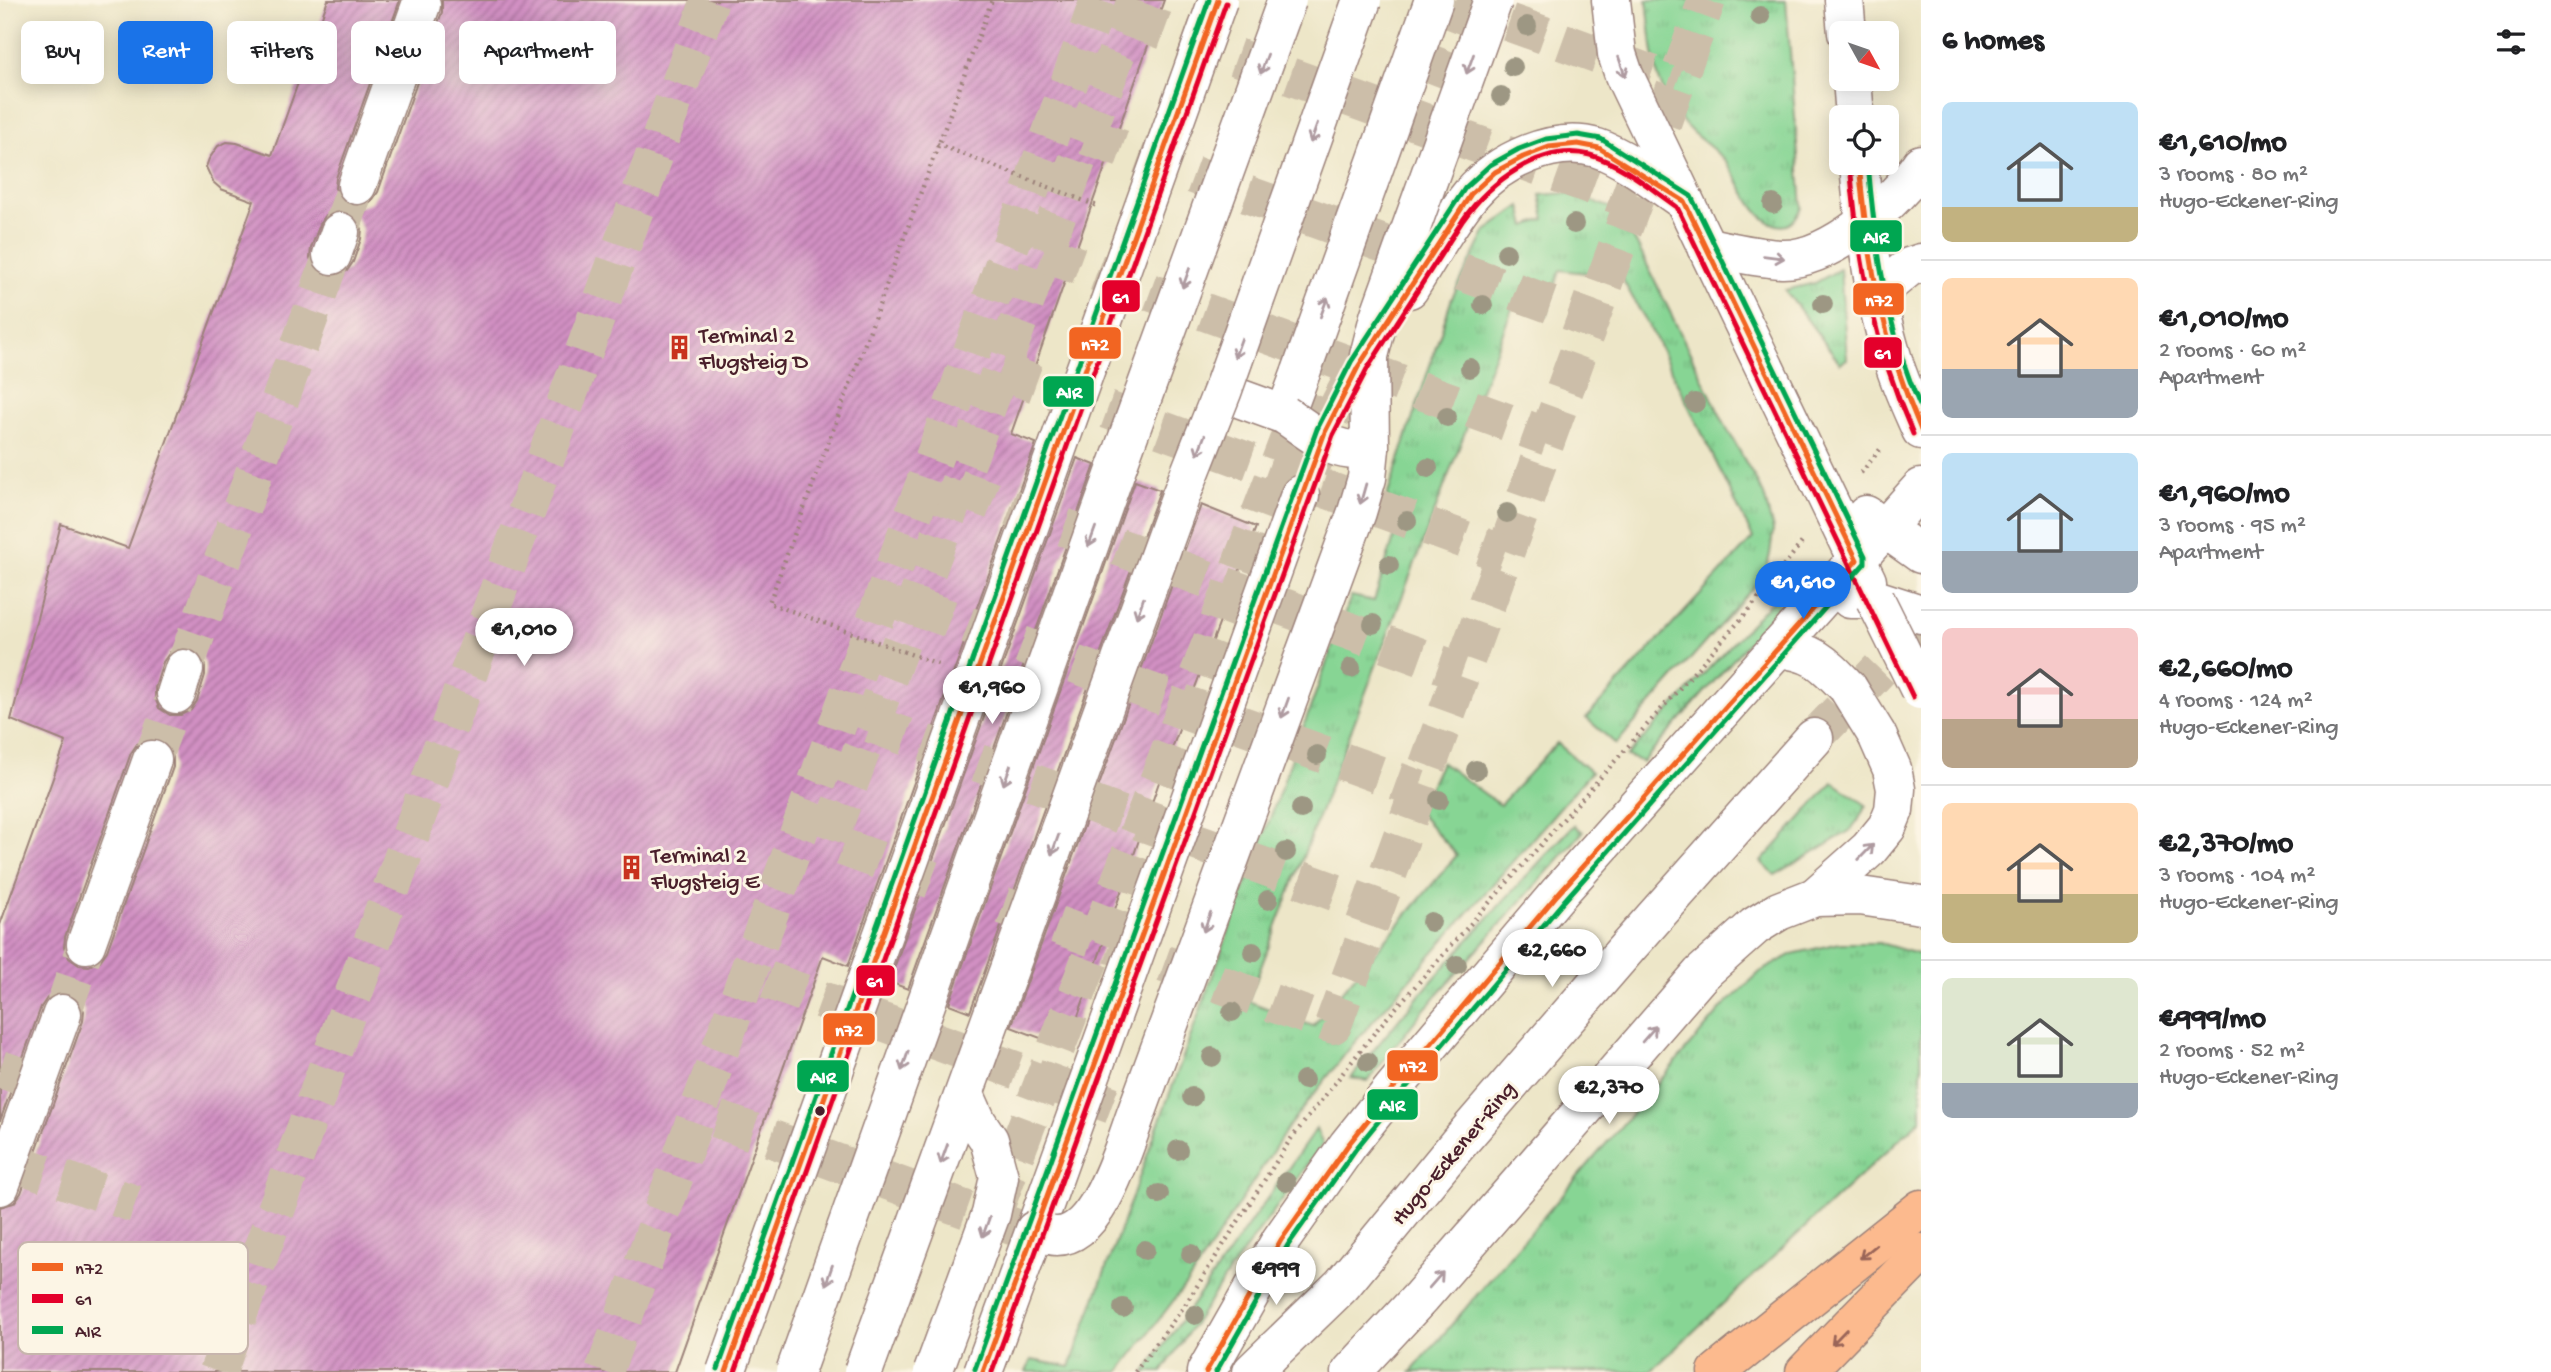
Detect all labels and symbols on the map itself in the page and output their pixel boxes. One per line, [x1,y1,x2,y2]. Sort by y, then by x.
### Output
north arrow [1829,21,1899,91]
one-way arrow [1257,53,1269,75]
one-way arrow [1462,53,1475,75]
one-way arrow [1616,56,1629,78]
one-way arrow [1307,122,1319,144]
line badge: AIR [1849,219,1903,253]
text: AIR [1862,228,1890,251]
one-way arrow [1762,251,1784,264]
one-way arrow [1179,266,1191,288]
line badge: 61 [1101,279,1141,313]
line badge: n72 [1852,282,1905,316]
text: 61 [1112,288,1130,311]
text: n72 [1865,291,1894,314]
one-way arrow [1319,297,1332,319]
place label: Terminal 2 Flugsteig D [697,324,809,377]
line badge: n72 [1068,326,1122,360]
building icon: Terminal 2 Flugsteig D [665,333,693,361]
text: n72 [1081,335,1110,358]
one-way arrow [1230,336,1243,358]
line badge: 61 [1863,336,1903,369]
text: 61 [1874,344,1892,367]
line badge: AIR [1042,375,1095,408]
text: AIR [1055,383,1083,406]
one-way arrow [1194,434,1207,455]
one-way arrow [1355,483,1368,505]
one-way arrow [1085,526,1097,548]
pin: €1,610 [1746,562,1860,621]
one-way arrow [1133,597,1146,619]
pin: €1,010 [467,608,581,668]
pin: €1,960 [935,666,1049,726]
one-way arrow [1278,697,1291,719]
one-way arrow [1000,763,1012,785]
one-way arrow [1048,834,1060,856]
one-way arrow [1858,843,1874,861]
place label: Terminal 2 Flugsteig E [649,844,761,897]
building icon: Terminal 2 Flugsteig E [617,853,645,881]
one-way arrow [1200,910,1212,932]
pin: €2,660 [1495,930,1609,989]
line badge: 61 [855,964,896,997]
text: 61 [866,972,884,995]
line badge: n72 [822,1012,876,1046]
text: n72 [835,1021,864,1044]
one-way arrow [1641,1025,1657,1043]
one-way arrow [898,1049,910,1071]
line badge: n72 [1386,1049,1439,1082]
text: n72 [1399,1057,1428,1080]
line badge: AIR [796,1059,850,1093]
pin: €2,370 [1552,1066,1666,1126]
text: AIR [809,1068,837,1091]
street label: Hugo-Eckener-Ring [1387,1077,1523,1232]
line badge: AIR [1366,1088,1419,1121]
text: AIR [1378,1096,1406,1119]
unlabelled marker [813,1104,827,1118]
one-way arrow [936,1142,949,1164]
one-way arrow [978,1216,991,1238]
legend [18,1242,248,1354]
one-way arrow [1859,1244,1877,1260]
pin: €999 [1235,1248,1317,1307]
text: n72 [75,1259,103,1282]
one-way arrow [822,1264,834,1286]
one-way arrow [1428,1271,1444,1289]
text: 61 [75,1290,92,1313]
text: AIR [75,1322,102,1345]
one-way arrow [1831,1328,1848,1345]

